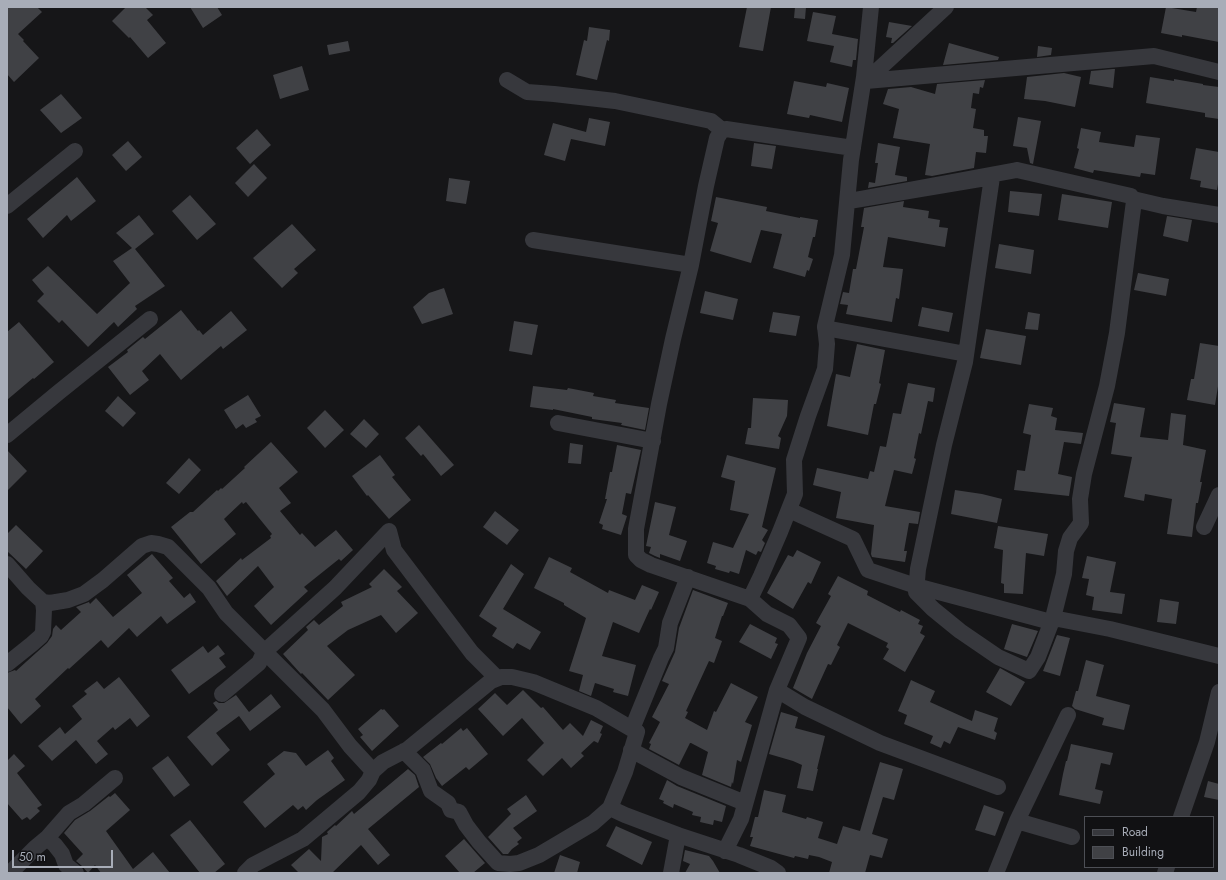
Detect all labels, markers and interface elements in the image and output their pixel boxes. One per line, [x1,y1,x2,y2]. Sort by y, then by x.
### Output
legend [1084,816,1214,868]
text: Road [1122,823,1148,841]
scale bar [14,842,115,868]
text: Building [1122,843,1164,861]
text: 50 m [19,848,46,866]

